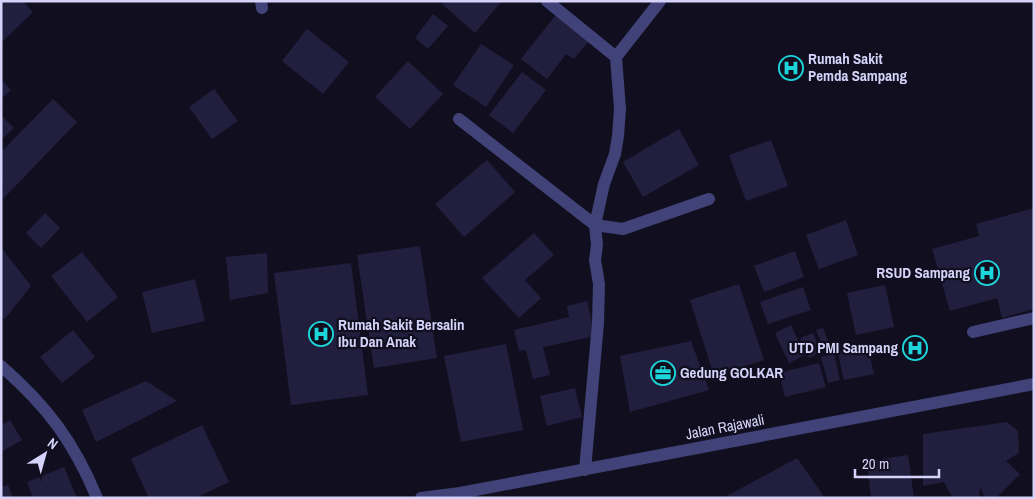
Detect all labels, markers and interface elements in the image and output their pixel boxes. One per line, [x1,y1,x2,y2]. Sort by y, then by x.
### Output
place label: Rumah Sakit Pemda Sampang [808,48,908,86]
hospital icon: Rumah Sakit Pemda Sampang [778,55,804,81]
hospital icon: RSUD Sampang [974,260,1000,286]
place label: RSUD Sampang [876,262,970,283]
place label: Rumah Sakit Bersalin Ibu Dan Anak [338,314,464,352]
hospital icon: Rumah Sakit Bersalin Ibu Dan Anak [308,321,334,347]
hospital icon: UTD PMI Sampang [902,335,928,361]
place label: UTD PMI Sampang [789,337,898,358]
office icon: Gedung GOLKAR [650,360,676,386]
place label: Gedung GOLKAR [680,362,783,383]
street label: Jalan Rajawali [684,409,766,444]
north arrow [20,429,70,479]
text: N [44,434,62,453]
scale bar [855,446,939,478]
text: 20 m [862,453,889,474]

